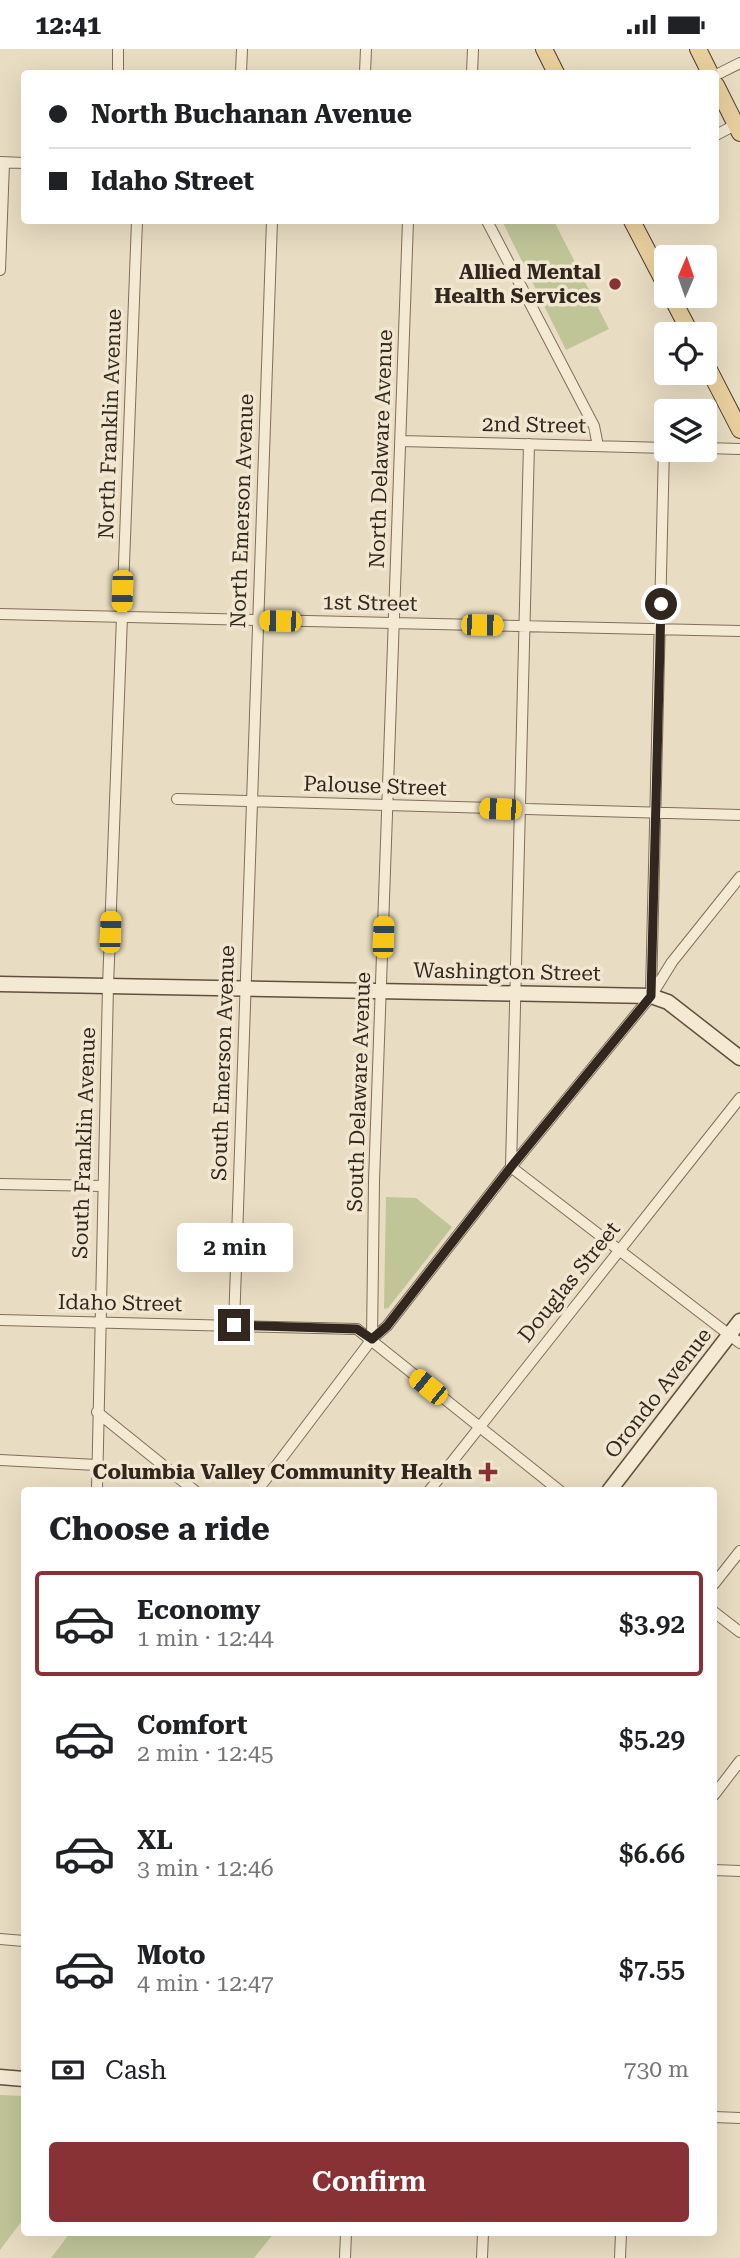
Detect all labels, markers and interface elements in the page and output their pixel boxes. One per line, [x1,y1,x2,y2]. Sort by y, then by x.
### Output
text: 12:41 [35,10,101,40]
text: North Buchanan Avenue [91,99,412,129]
text: Idaho Street [91,166,254,196]
north arrow [654,245,718,308]
map controls [654,245,717,462]
place label: Allied Mental Health Services [434,260,601,308]
marker: Allied Mental Health Services [607,276,623,292]
street label: North Franklin Avenue [94,308,126,540]
button: locate [654,322,717,385]
street label: North Delaware Avenue [365,329,397,569]
street label: North Emerson Avenue [226,393,258,629]
button: layers [654,399,717,462]
street label: 2nd Street [482,412,587,438]
car [111,570,134,612]
route start [645,588,677,620]
street label: 1st Street [322,590,418,616]
car [259,610,302,632]
car [461,614,504,636]
street label: Palouse Street [303,771,447,801]
car [479,798,522,820]
car [99,911,122,953]
car [372,916,395,958]
street label: South Emerson Avenue [207,945,239,1181]
street label: Washington Street [413,958,601,986]
street label: South Delaware Avenue [343,972,375,1212]
street label: South Franklin Avenue [68,1027,100,1259]
street label: Douglas Street [513,1217,625,1347]
callout: 2 min [176,1223,292,1273]
text: 2 min [203,1234,267,1261]
street label: Idaho Street [58,1290,183,1316]
route end [218,1309,250,1341]
street label: Orondo Avenue [600,1323,716,1463]
car [406,1366,451,1408]
place label: Columbia Valley Community Health [92,1460,472,1484]
marker: Columbia Valley Community Health [478,1462,498,1482]
text: Choose a ride [49,1510,270,1548]
icon: car [53,1592,116,1655]
text: Economy [137,1595,260,1625]
text: $3.92 [619,1609,685,1639]
text: 1 min · 12:44 [137,1625,274,1652]
icon: car [53,1707,116,1770]
text: Comfort [137,1710,247,1740]
text: $5.29 [619,1724,685,1754]
text: 2 min · 12:45 [137,1740,274,1767]
icon: car [53,1822,116,1885]
text: XL [137,1825,173,1855]
text: $6.66 [619,1839,685,1869]
text: 3 min · 12:46 [137,1855,274,1882]
icon: car [53,1937,116,2000]
text: Moto [137,1940,206,1970]
text: $7.55 [619,1954,685,1984]
text: 4 min · 12:47 [137,1970,274,1997]
icon: cash [49,2051,87,2089]
text: Cash [105,2055,167,2085]
text: 730 m [624,2056,689,2083]
button: Confirm [49,2142,689,2222]

